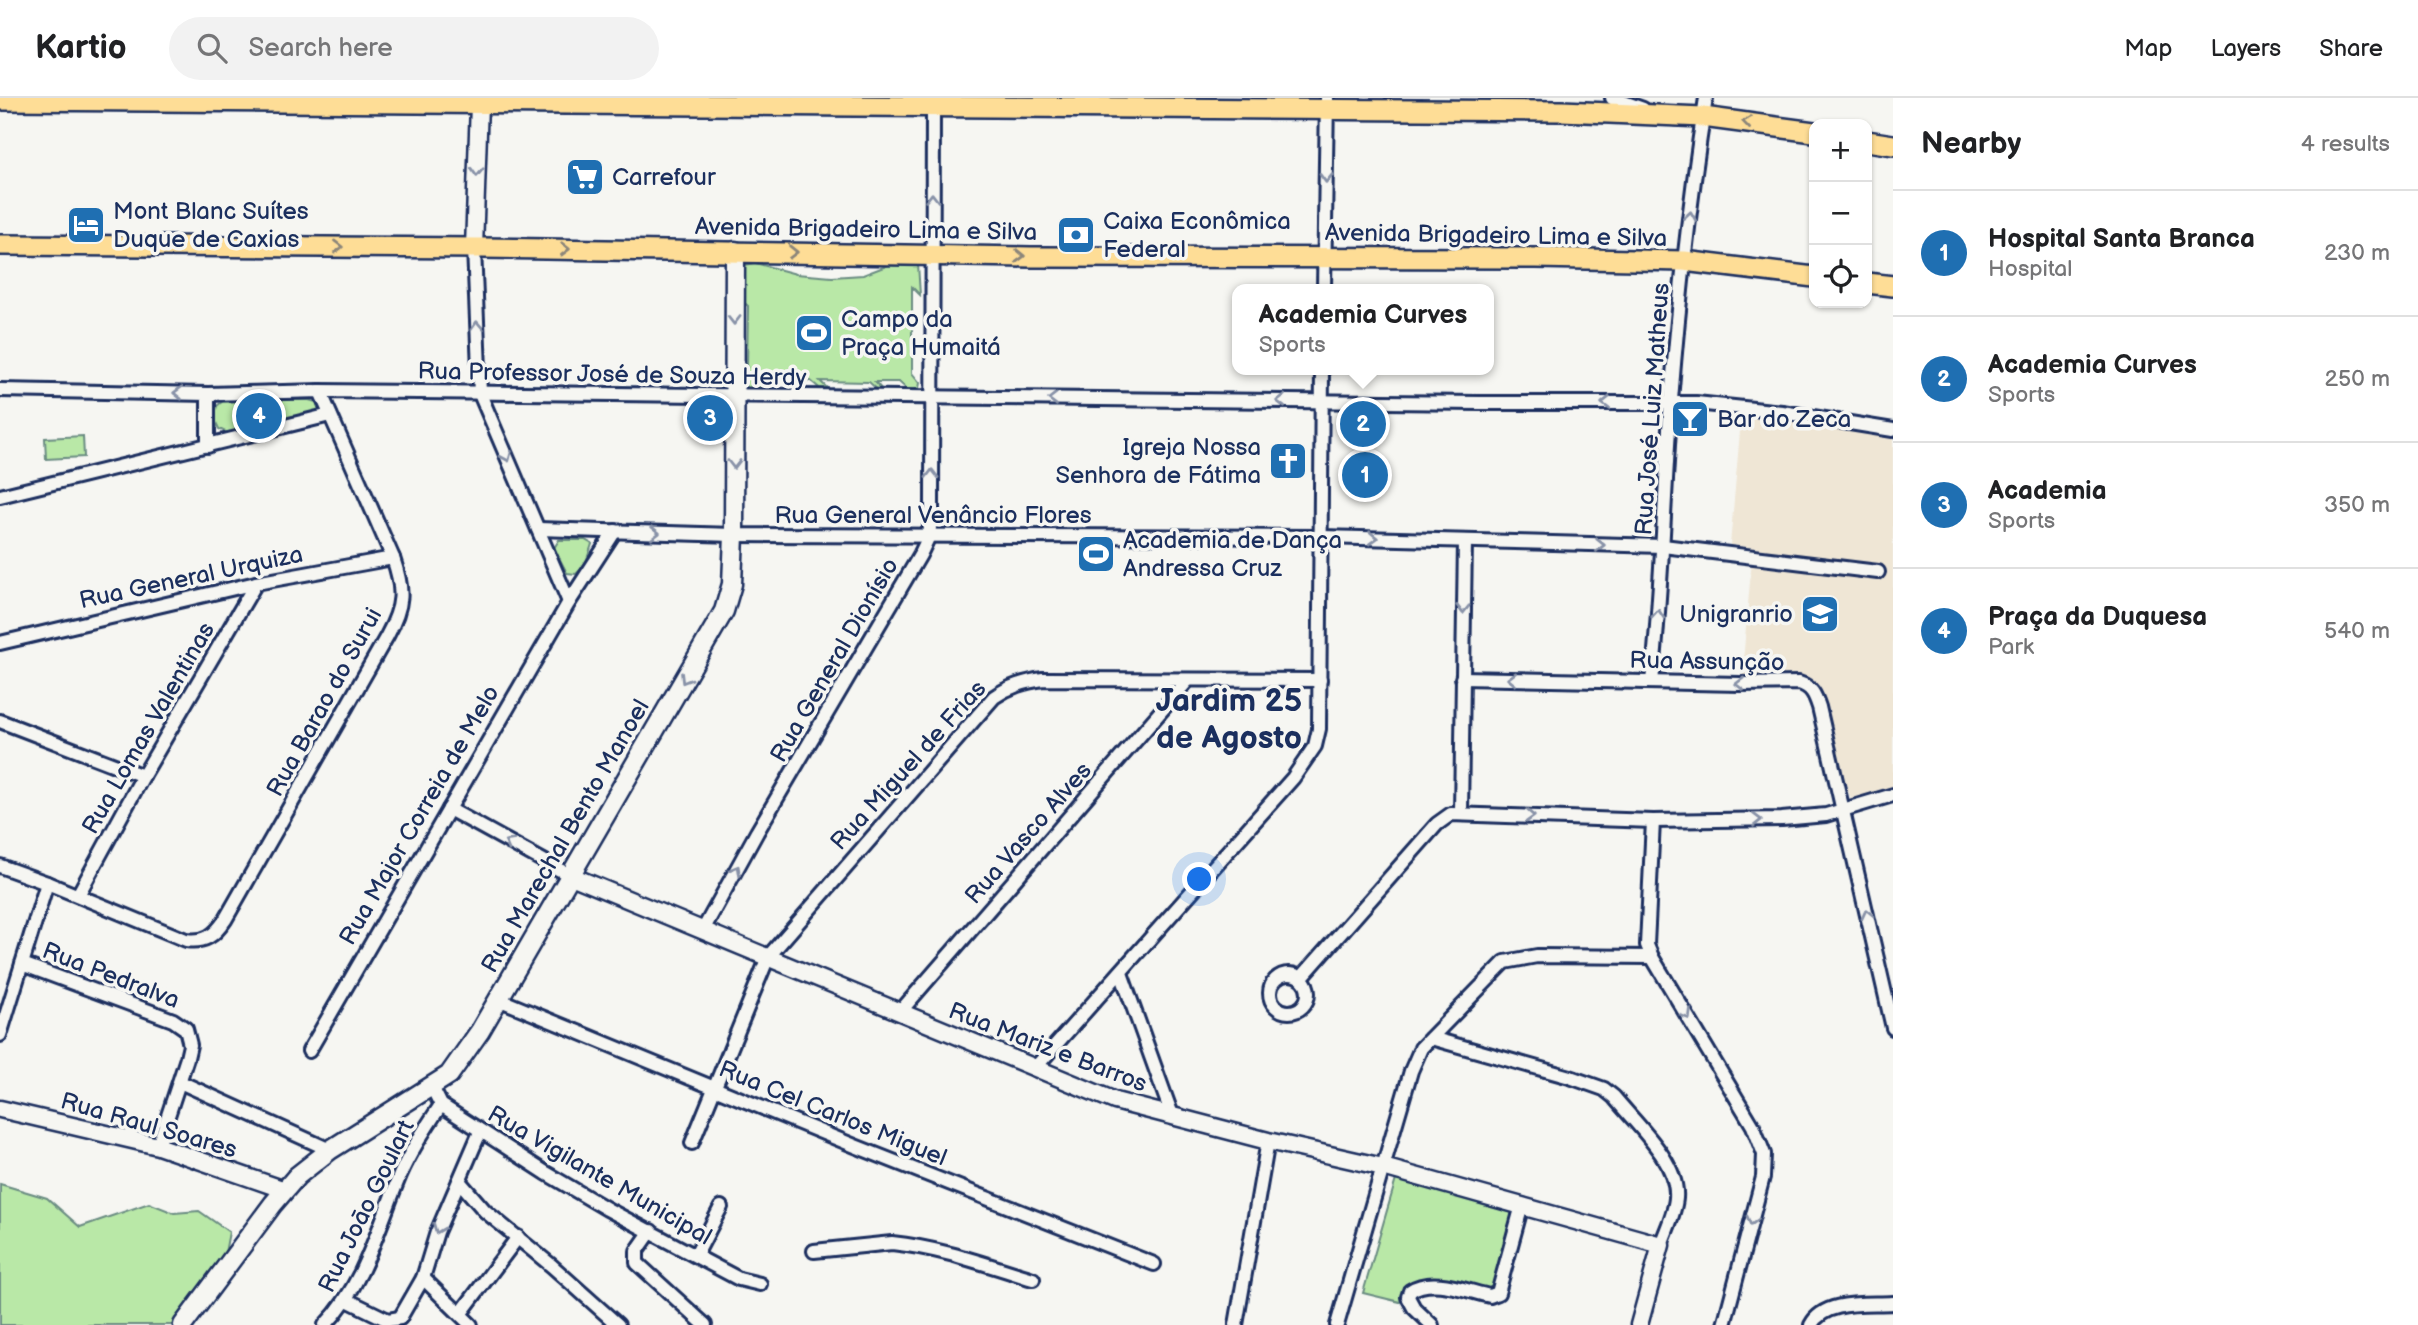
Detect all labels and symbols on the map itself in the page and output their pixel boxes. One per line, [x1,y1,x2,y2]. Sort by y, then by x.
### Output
one-way arrow [1741,114,1753,129]
supermarket icon: Carrefour [564,156,606,198]
place label: Carrefour [612,163,716,192]
one-way arrow [469,167,484,178]
one-way arrow [1318,174,1334,184]
one-way arrow [924,192,940,202]
place label: Mont Blanc Suítes Duque de Caxias [113,197,309,254]
hotel icon: Mont Blanc Suítes Duque de Caxias [65,204,107,246]
place label: Caixa Econômica Federal [1103,207,1291,264]
one-way arrow [1682,210,1697,222]
street label: Avenida Brigadeiro Lima e Silva [695,212,1037,247]
bank icon: Caixa Econômica Federal [1055,214,1097,256]
street label: Avenida Brigadeiro Lima e Silva [1325,218,1667,253]
one-way arrow [333,239,343,255]
one-way arrow [560,241,571,257]
one-way arrow [788,244,798,260]
one-way arrow [1015,249,1026,264]
street label: Rua José Luiz Matheus [1629,282,1676,536]
place label: Campo da Praça Humaitá [841,305,1001,362]
sports icon: Campo da Praça Humaitá [793,312,835,354]
one-way arrow [726,315,742,325]
one-way arrow [470,320,485,331]
street label: Rua Professor José de Souza Herdy [417,357,807,392]
one-way arrow [172,385,183,401]
pin: 4 [236,390,282,442]
one-way arrow [1048,391,1058,407]
pin: 3 [687,392,733,444]
one-way arrow [1275,393,1286,409]
one-way arrow [1601,396,1612,411]
pin: 2 [1340,398,1386,450]
bar icon: Bar do Zeca [1669,398,1711,440]
place label: Bar do Zeca [1717,405,1851,434]
place label: Igreja Nossa Senhora de Fátima [1056,433,1261,490]
church icon: Igreja Nossa Senhora de Fátima [1267,440,1309,482]
pin: 1 [1342,449,1388,501]
one-way arrow [499,450,513,462]
one-way arrow [726,459,742,469]
one-way arrow [924,468,940,479]
street label: Rua General Venâncio Flores [774,501,1092,530]
one-way arrow [650,525,661,540]
place label: Academia de Dança Andressa Cruz [1123,526,1342,583]
one-way arrow [1367,531,1378,546]
sports icon: Academia de Dança Andressa Cruz [1075,533,1117,575]
one-way arrow [1595,537,1606,552]
street label: Rua General Urquiza [77,540,305,615]
street label: Rua General Dionísio [764,553,905,768]
school or university icon: Unigranrio [1799,593,1841,635]
place label: Unigranrio [1679,600,1793,629]
street label: Rua Barao do Surui [261,603,388,802]
one-way arrow [1456,604,1471,615]
one-way arrow [1650,608,1665,619]
street label: Rua Lomas Valentinas [76,617,221,839]
street label: Rua Assunção [1629,646,1785,677]
one-way arrow [1506,671,1517,686]
one-way arrow [680,672,693,685]
street label: Rua Miguel de Frias [824,674,992,856]
one-way arrow [1734,676,1744,692]
street label: Rua Major Correia de Melo [333,680,506,950]
district label: Jardim 25 de Agosto [1156,682,1302,758]
street label: Rua Marechal Bento Manoel [475,694,656,978]
street label: Rua Vasco Alves [959,756,1098,910]
one-way arrow [1524,809,1535,824]
one-way arrow [1752,812,1763,828]
one-way arrow [504,838,517,851]
your location [1182,862,1216,896]
one-way arrow [728,865,741,877]
one-way arrow [1861,908,1875,920]
street label: Rua Pedralva [38,936,184,1015]
street label: Rua Mariz e Barros [945,996,1151,1099]
one-way arrow [1679,1008,1692,1021]
street label: Rua Cel Carlos Miguel [715,1054,951,1172]
street label: Rua Raul Soares [57,1086,240,1165]
street label: Rua Vigilante Municipal [483,1099,717,1251]
street label: Rua Joāo Goulart [312,1115,421,1297]
one-way arrow [1745,1215,1760,1227]
one-way arrow [433,1222,447,1234]

